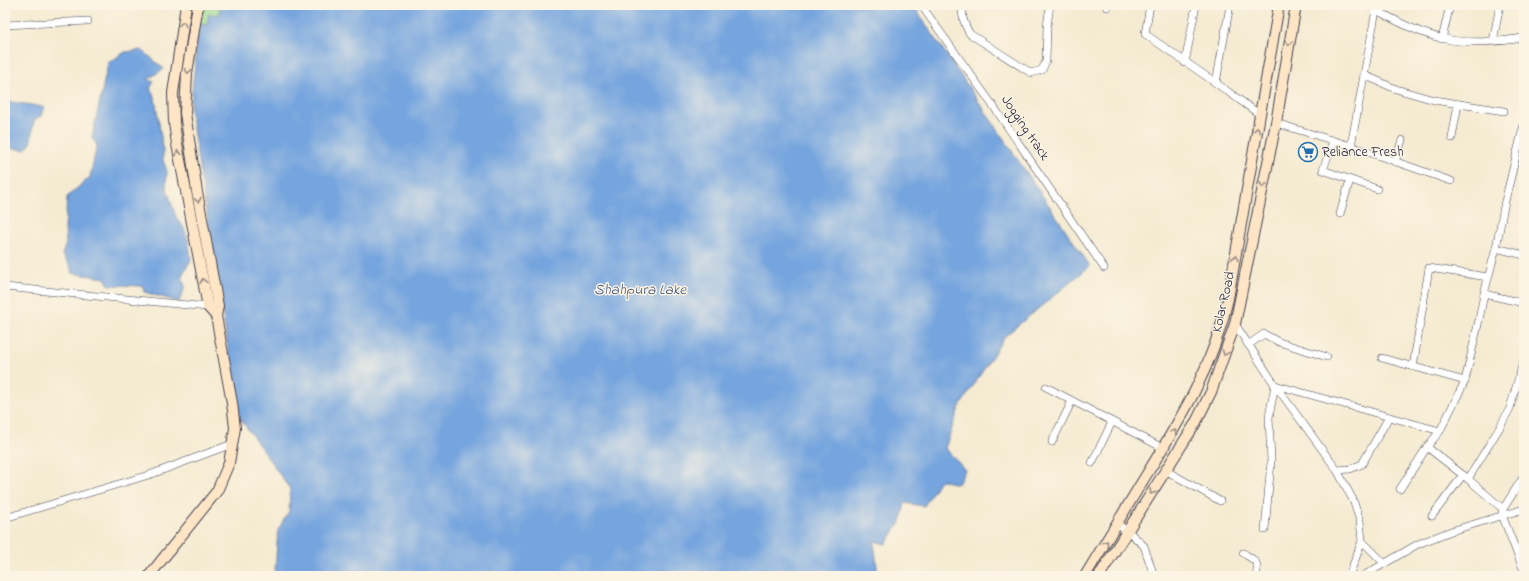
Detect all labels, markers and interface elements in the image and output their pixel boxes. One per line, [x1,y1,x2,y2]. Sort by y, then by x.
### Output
one-way arrow [178,21,187,27]
one-way arrow [1285,40,1293,46]
one-way arrow [184,68,193,74]
street label: Jogging track [995,91,1055,166]
one-way arrow [1252,127,1261,133]
supermarket icon: Reliance Fresh [1297,141,1319,163]
place label: Reliance Fresh [1322,142,1404,163]
one-way arrow [175,150,183,156]
one-way arrow [1259,182,1268,188]
one-way arrow [194,197,202,203]
one-way arrow [1230,255,1239,261]
street label: Kolar Road [1207,269,1241,334]
one-way arrow [199,278,207,284]
water label: Shahpura Lake [594,279,687,301]
one-way arrow [1222,349,1230,356]
one-way arrow [1169,429,1176,436]
one-way arrow [1149,487,1156,494]
one-way arrow [1101,540,1108,547]

